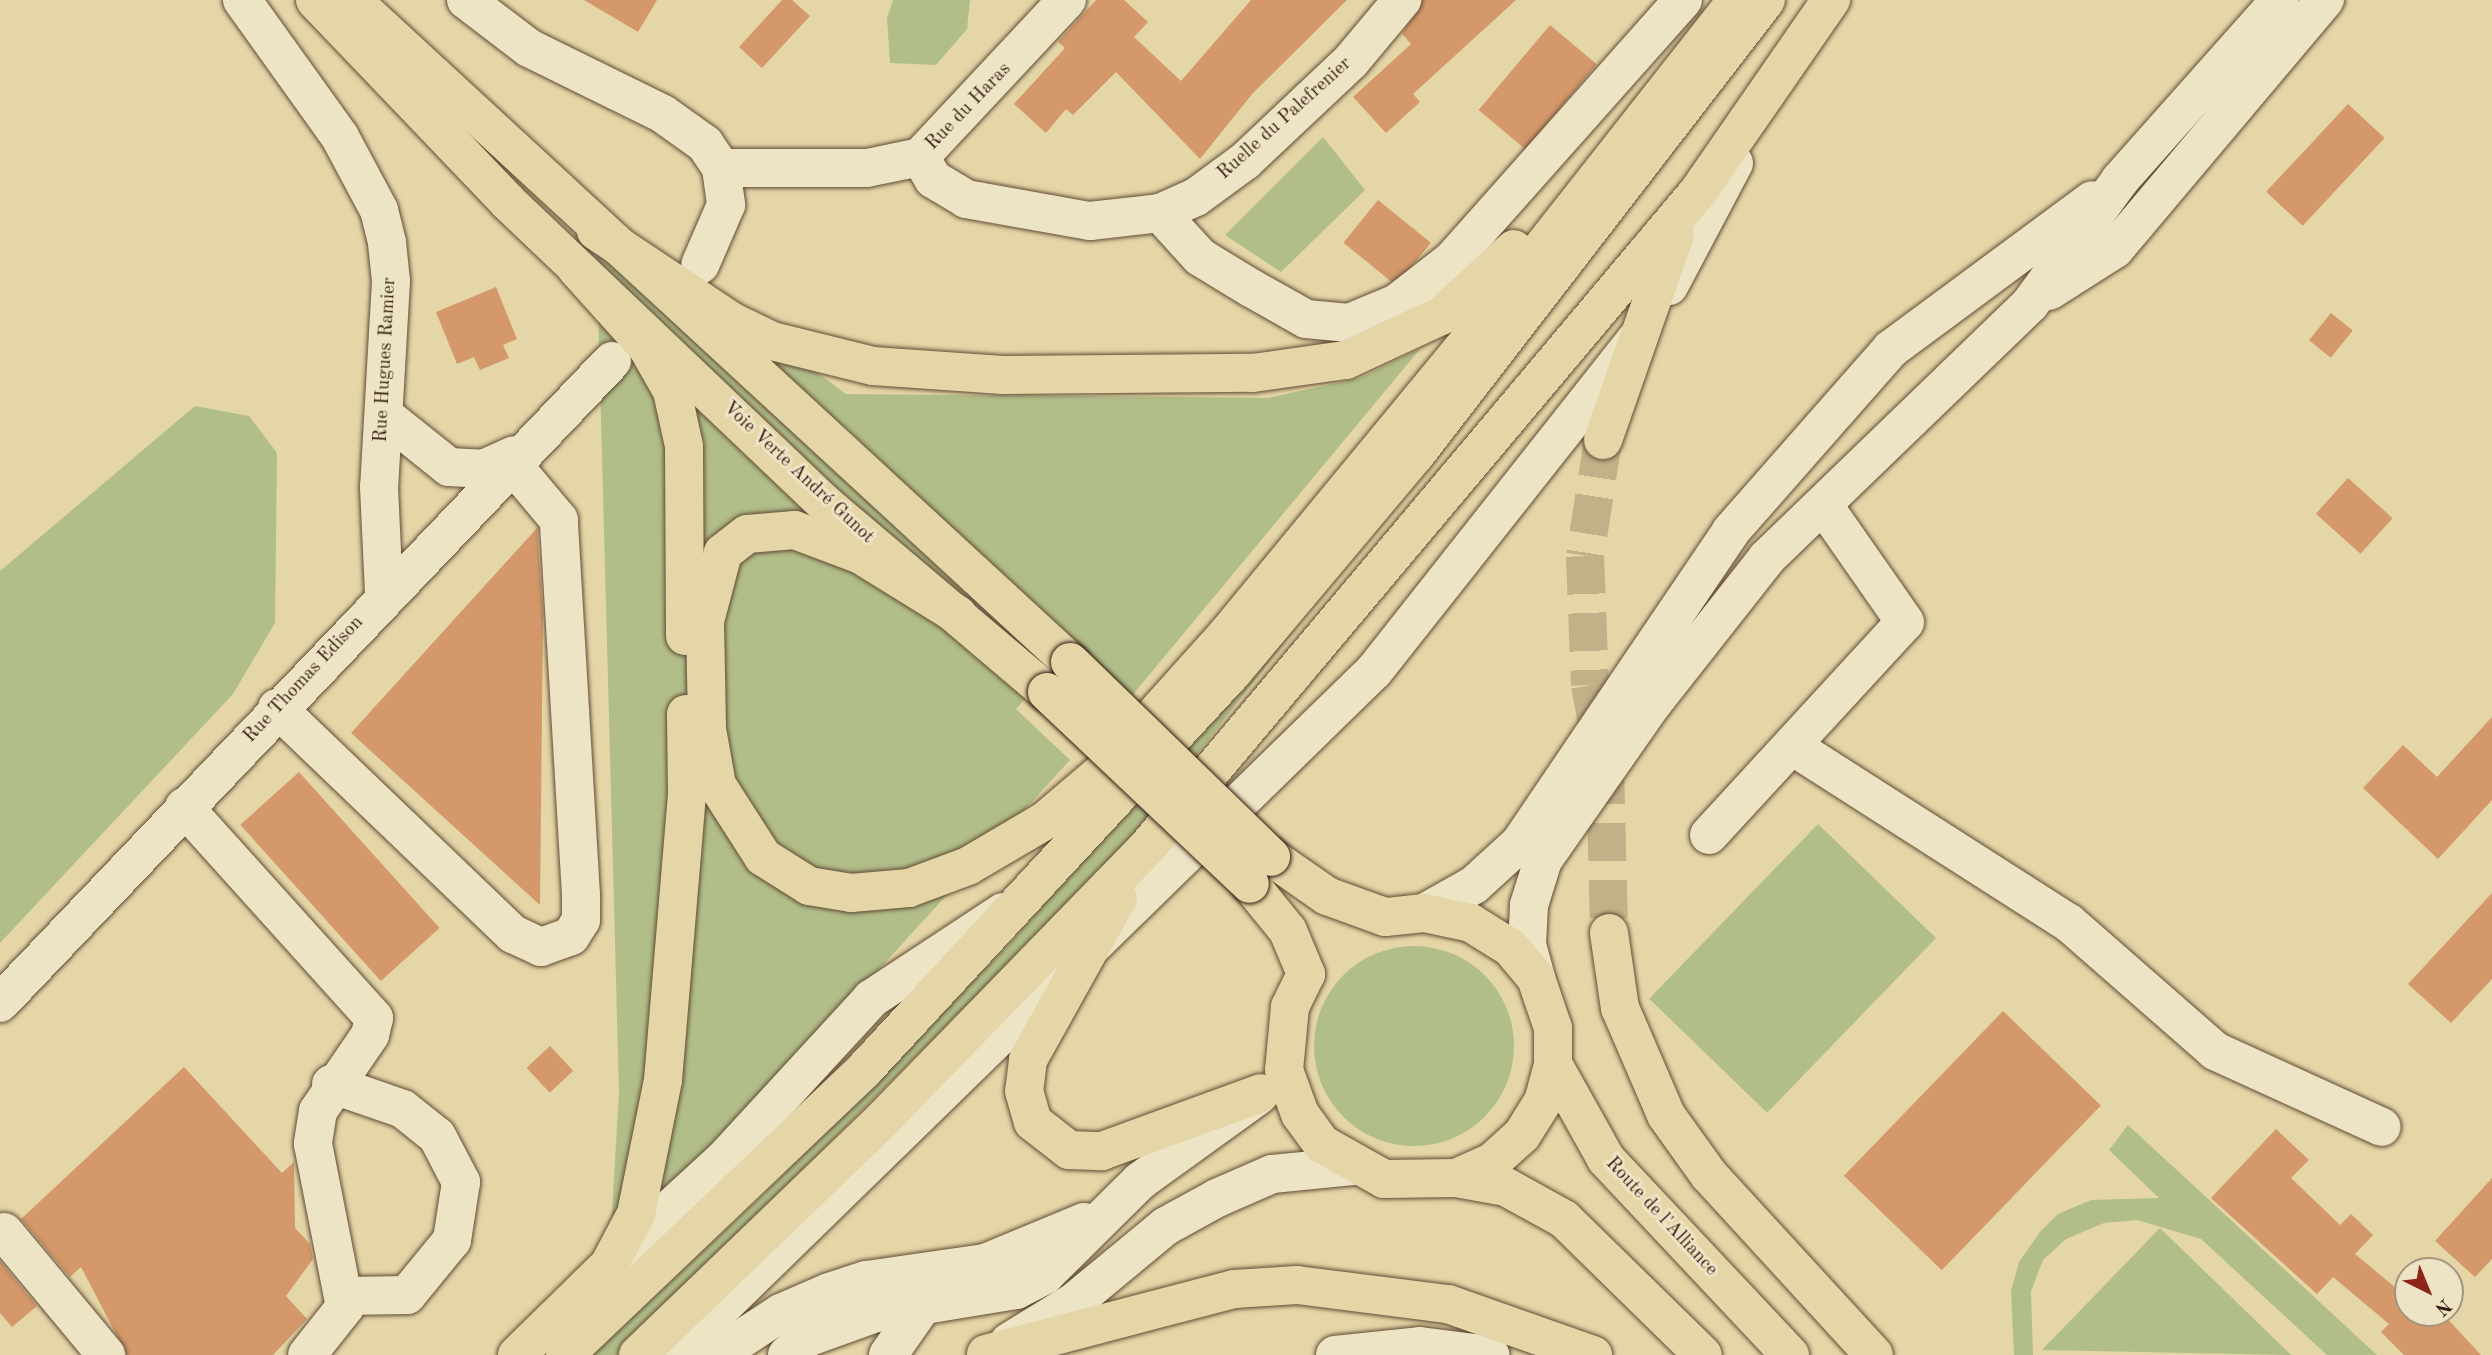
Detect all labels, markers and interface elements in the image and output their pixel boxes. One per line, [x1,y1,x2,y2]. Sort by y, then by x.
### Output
street label: Ruelle du Palefrenier [1213,53,1357,185]
street label: Rue du Haras [922,58,1016,156]
street label: Rue Hugues Ramier [370,277,402,443]
street label: Voie Verte André Gunot [718,397,878,549]
street label: Rue Thomas Edison [239,612,369,748]
street label: Route de l'Alliance [1600,1153,1722,1281]
north arrow [2394,1257,2464,1327]
text: N [2431,1294,2454,1318]

